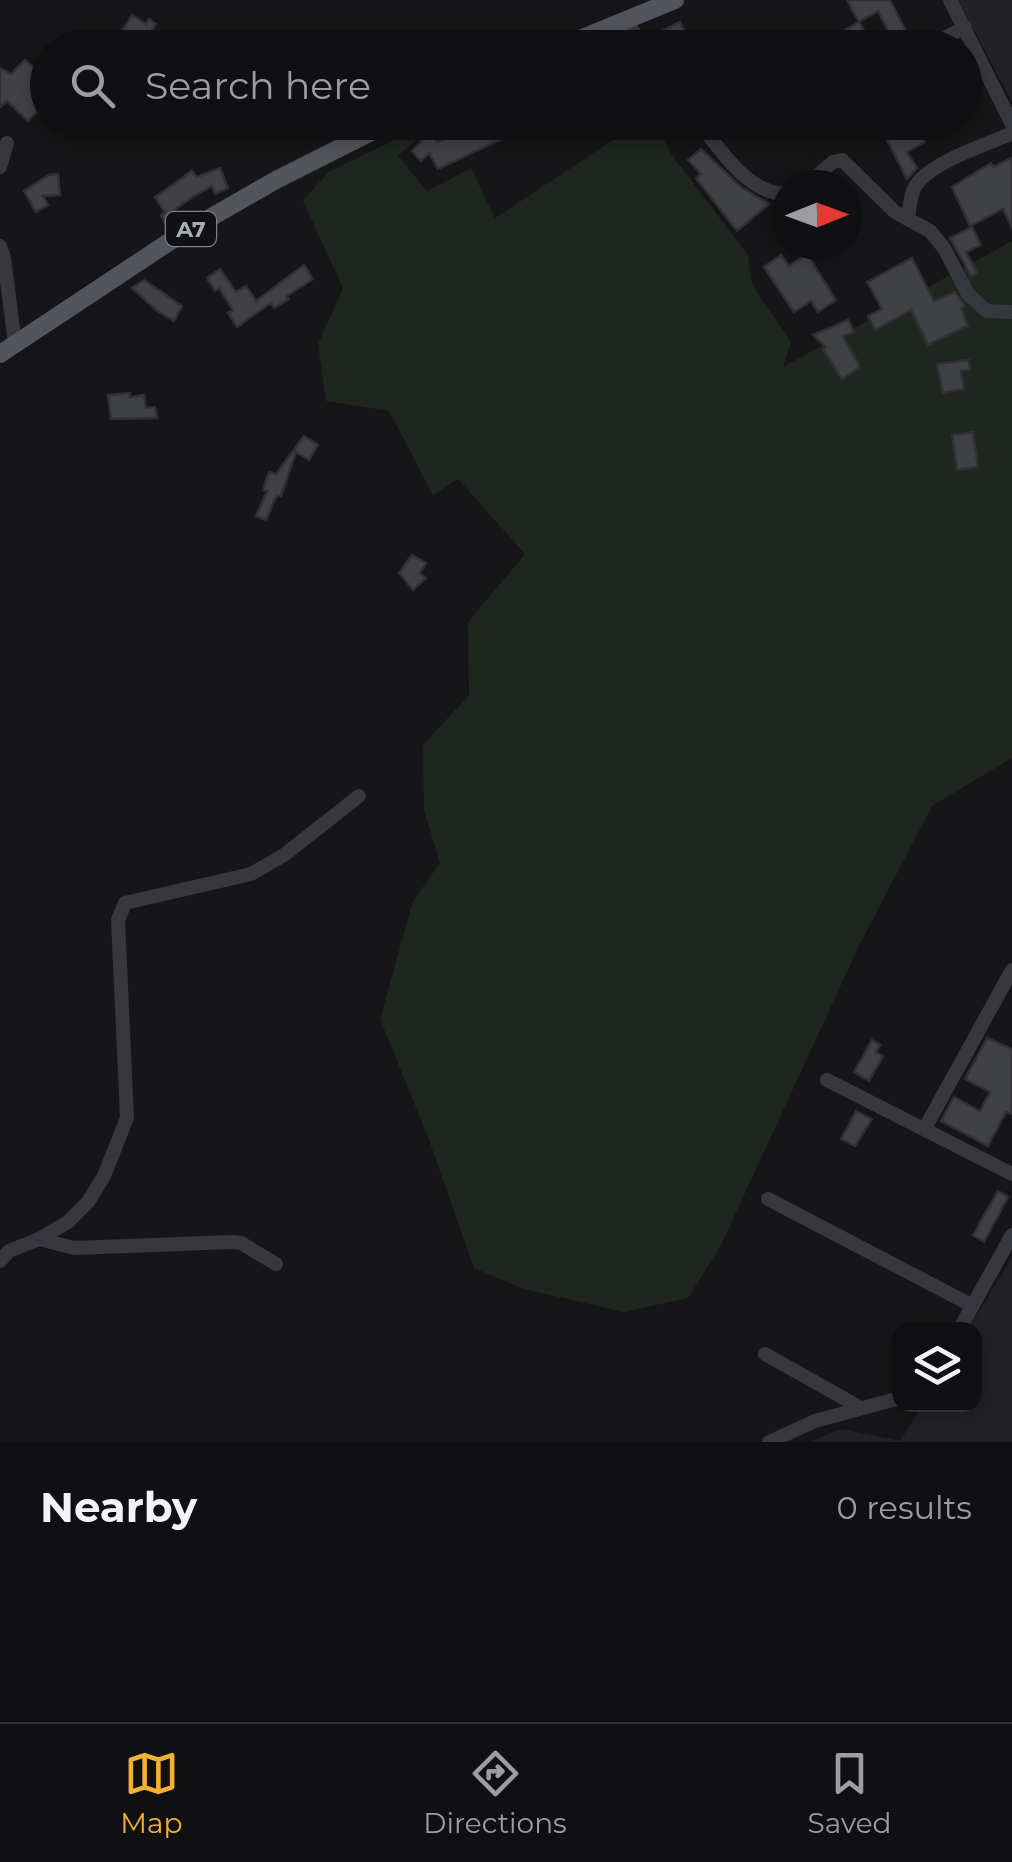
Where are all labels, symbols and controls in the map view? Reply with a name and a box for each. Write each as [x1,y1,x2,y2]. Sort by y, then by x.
search box [30,30,982,140]
icon: search [65,58,120,113]
text: Search here [145,62,371,109]
north arrow [772,170,862,260]
road number: A7 [166,212,216,246]
map controls [892,1322,982,1412]
button: layers [892,1322,982,1412]
text: Nearby [40,1481,197,1533]
text: 0 results [837,1488,972,1527]
tab: Map [120,1746,183,1840]
tab: Directions [423,1746,567,1840]
tab: Saved [807,1746,892,1840]

